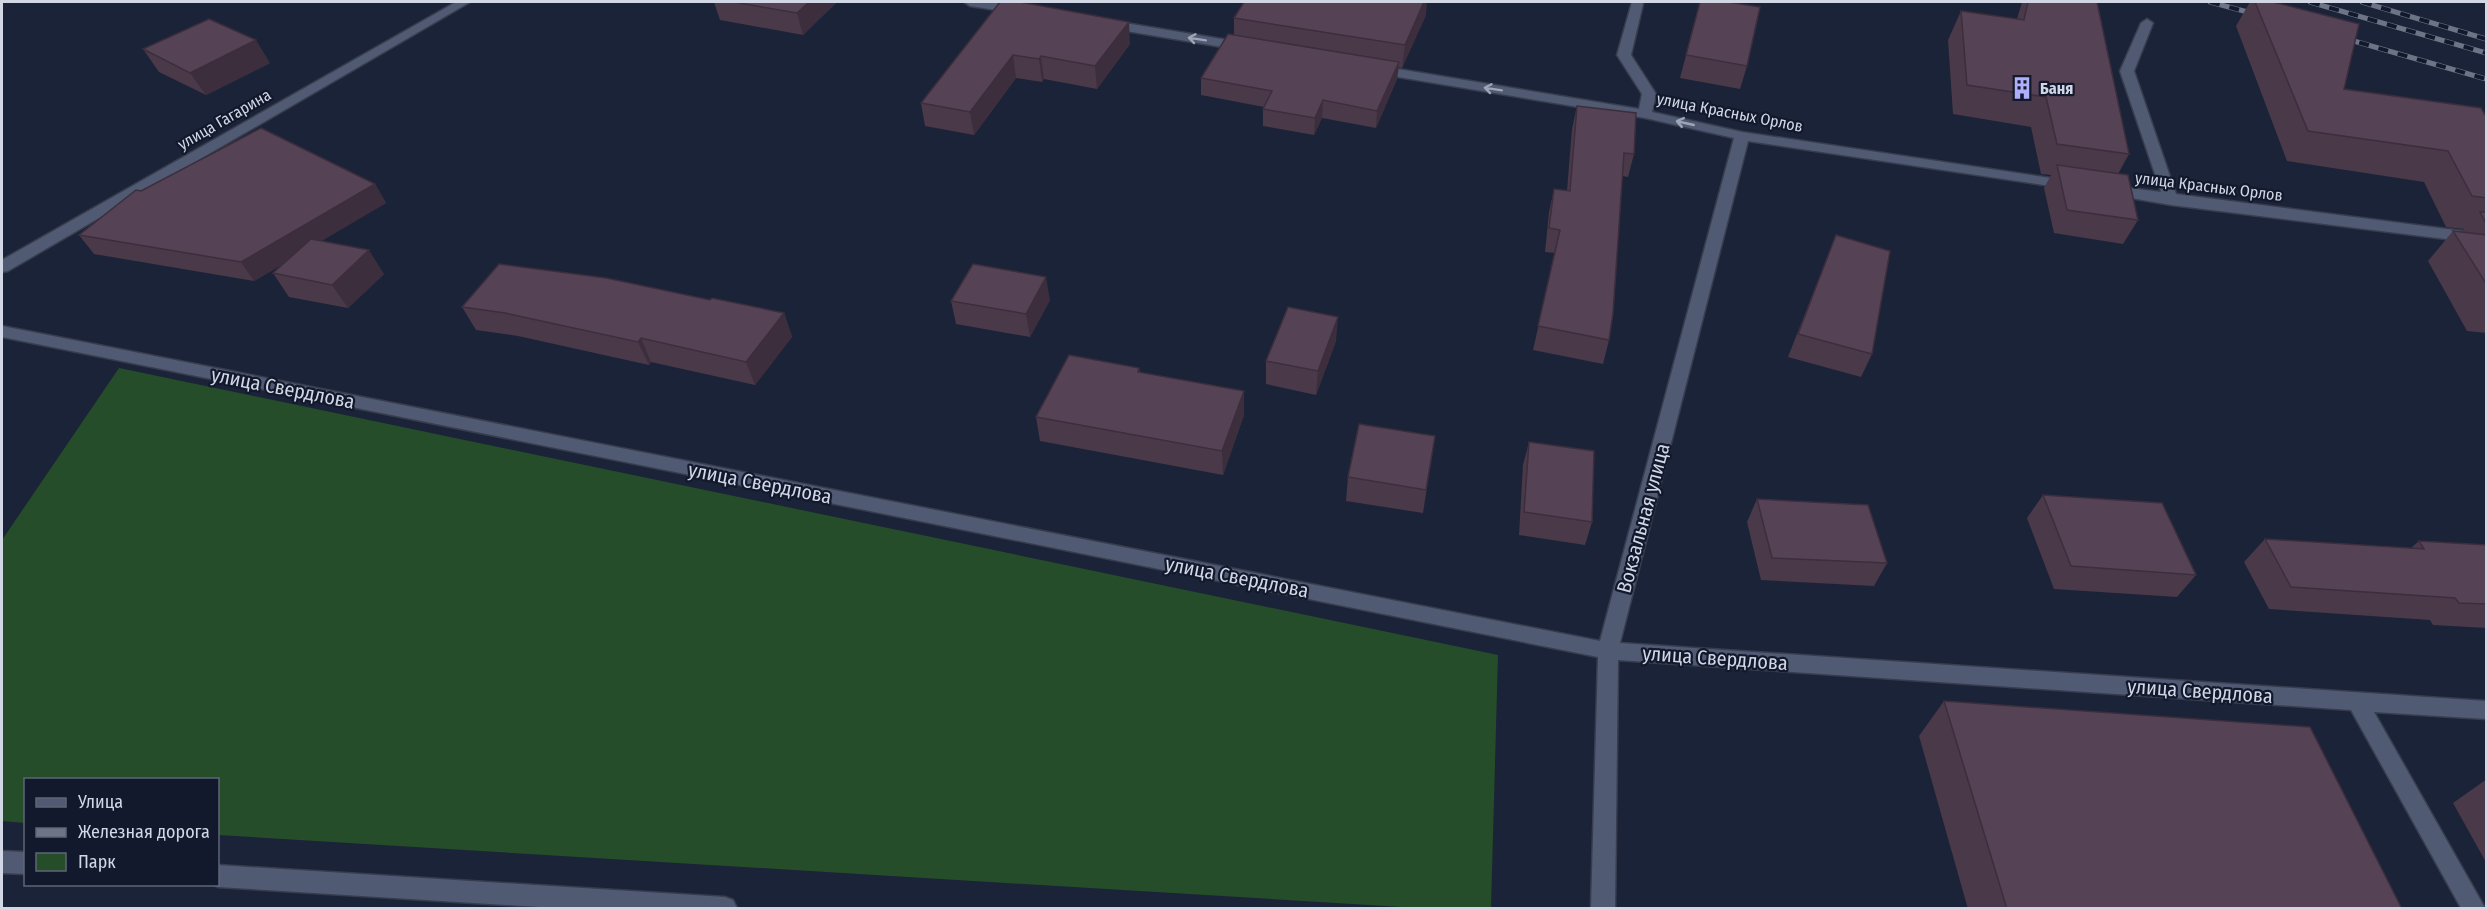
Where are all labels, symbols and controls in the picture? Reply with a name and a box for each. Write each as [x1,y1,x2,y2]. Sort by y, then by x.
one-way arrow [1188,34,1208,45]
building icon: Баня [2009,75,2035,101]
place label: Баня [2040,79,2073,98]
one-way arrow [1484,83,1504,94]
street label: улица Гагарина [174,85,274,154]
street label: улица Красных Орлов [1655,89,1805,136]
one-way arrow [1676,117,1695,129]
street label: улица Красных Орлов [2134,168,2284,205]
street label: улица Свердлова [209,362,357,414]
street label: Вокзальная улица [1611,440,1675,596]
street label: улица Свердлова [686,457,834,509]
street label: улица Свердлова [1163,551,1311,603]
street label: улица Свердлова [1642,641,1788,675]
street label: улица Свердлова [2127,674,2273,708]
legend [24,778,219,886]
text: Улица [77,791,123,813]
text: Железная дорога [78,821,210,843]
text: Парк [78,851,116,873]

